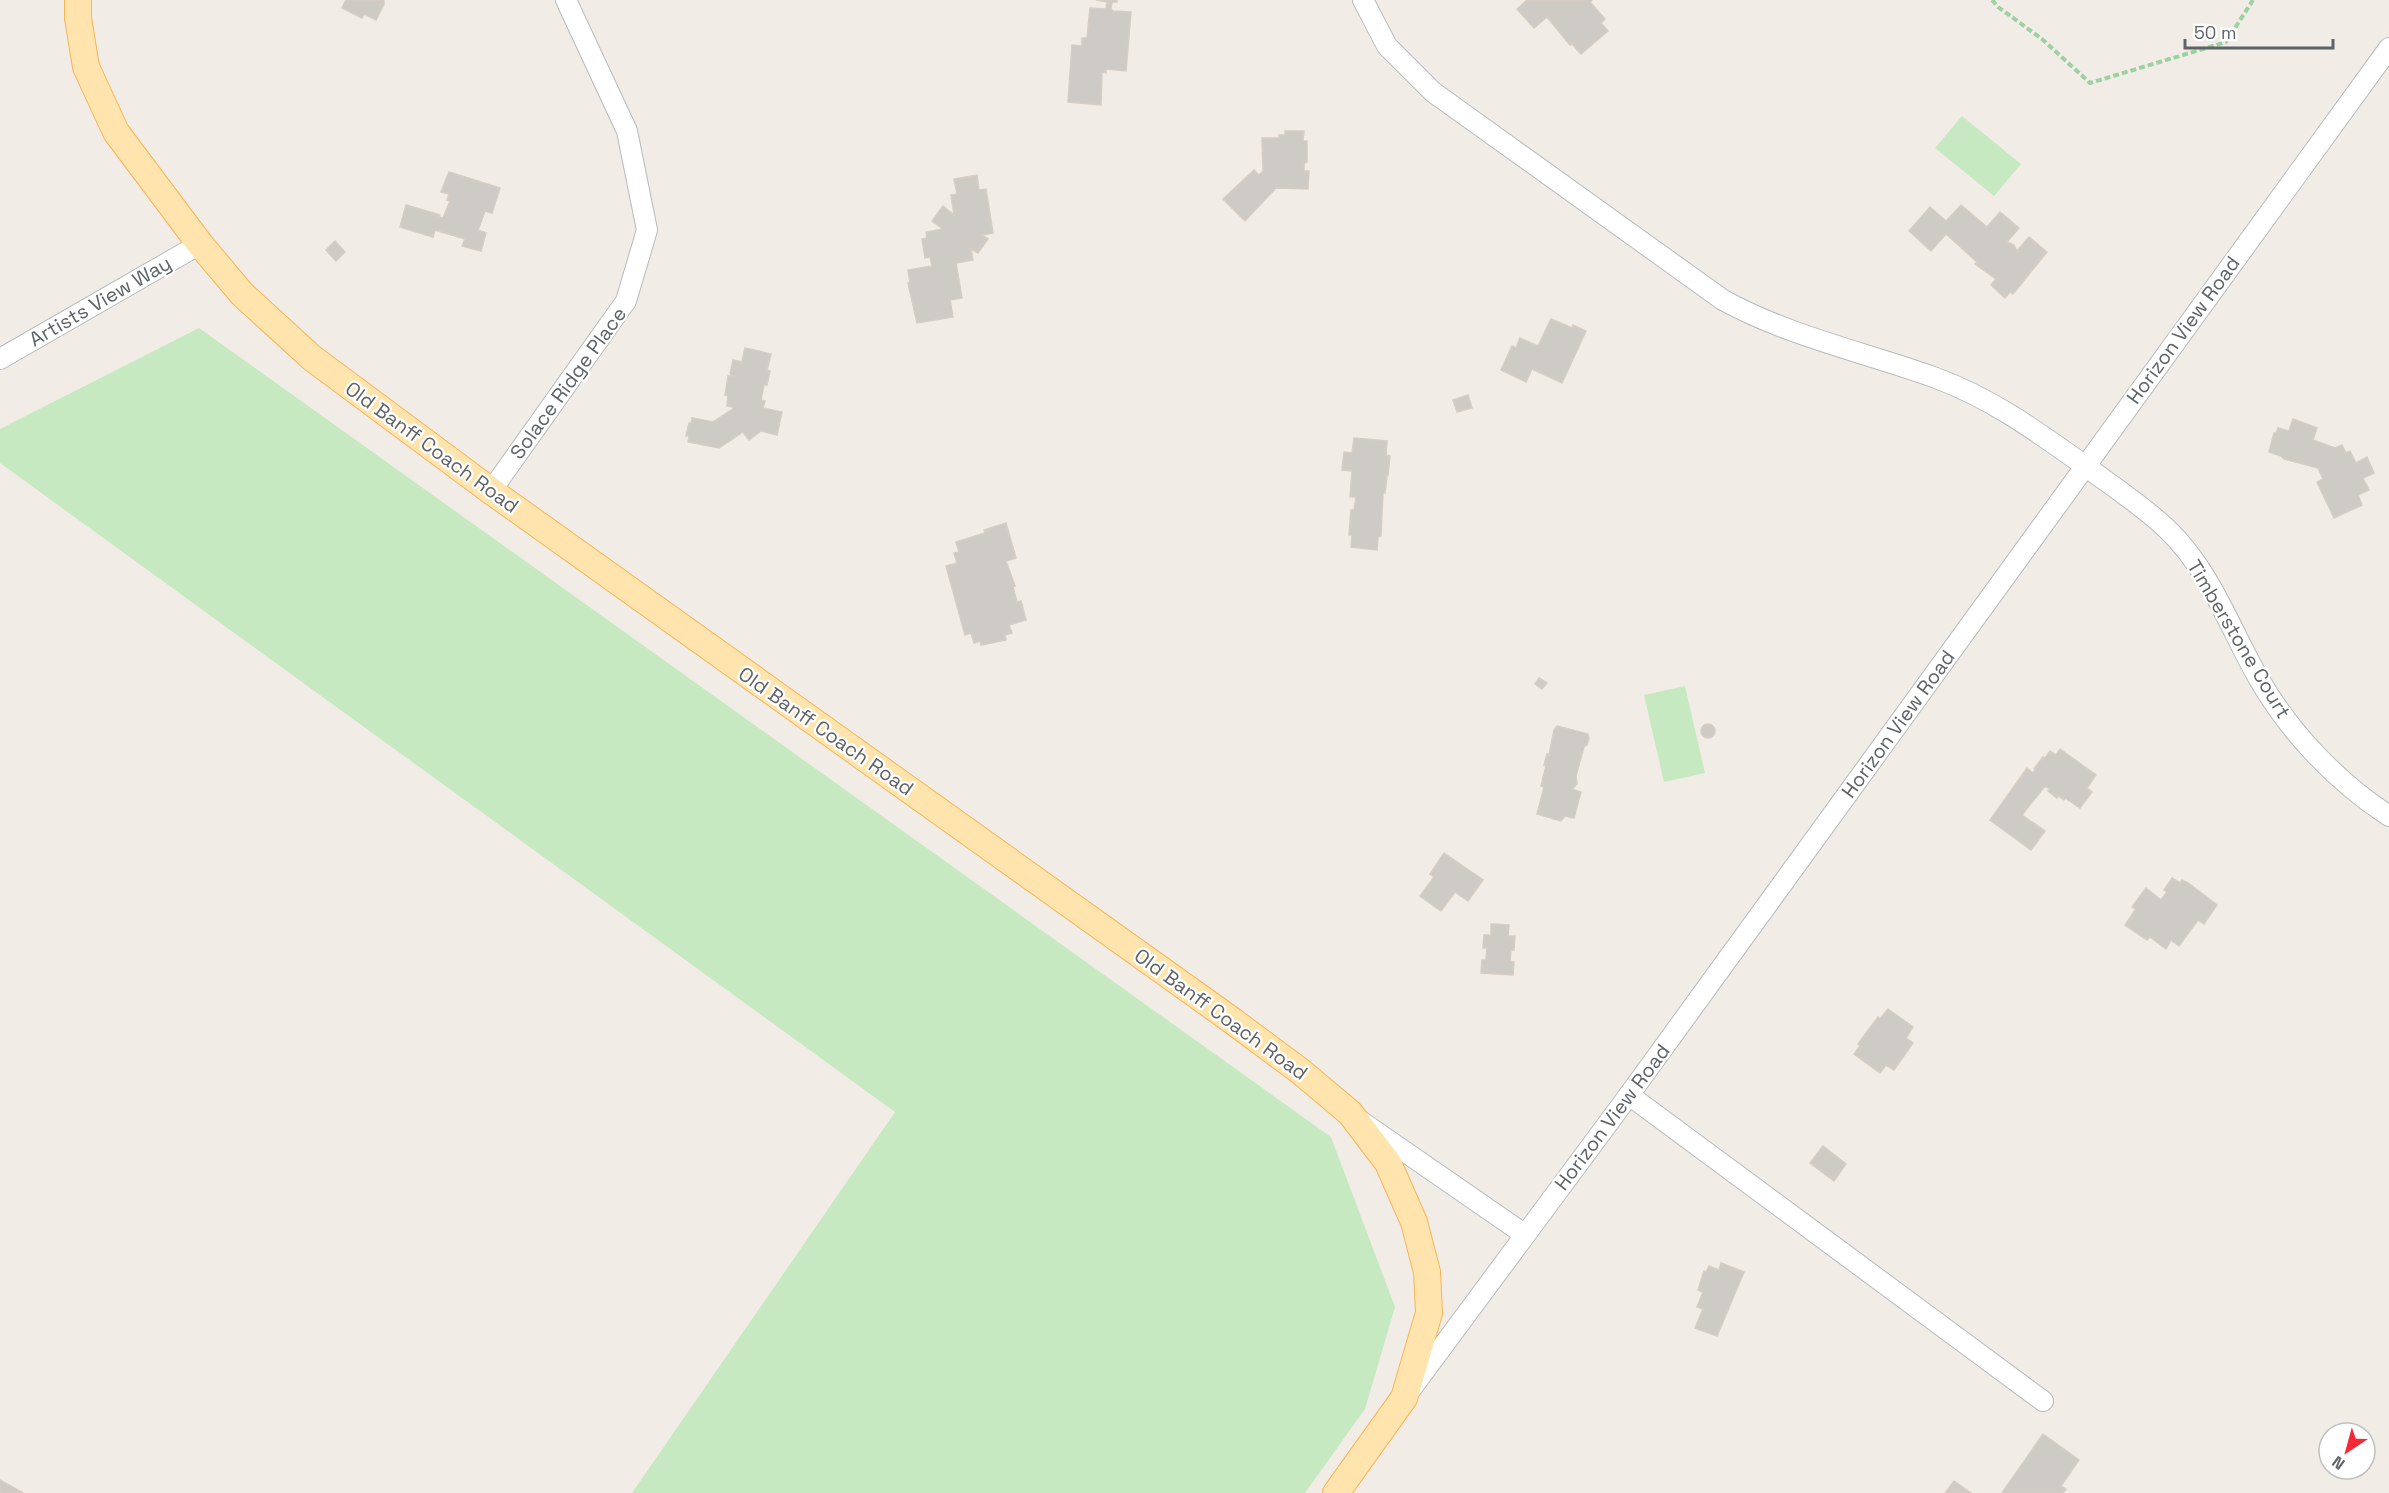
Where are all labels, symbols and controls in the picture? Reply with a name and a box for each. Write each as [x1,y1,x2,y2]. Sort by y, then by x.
scale bar [2185,12,2334,50]
text: 50 m [2194,21,2236,44]
street label: Artists View Way [24,250,176,352]
street label: Horizon View Road [2121,251,2245,409]
street label: Solace Ridge Place [504,302,632,464]
street label: Old Banff Coach Road [340,375,524,519]
street label: Timberstone Court [2181,555,2297,723]
street label: Horizon View Road [1836,645,1960,803]
street label: Old Banff Coach Road [733,661,919,801]
street label: Old Banff Coach Road [1129,942,1313,1086]
street label: Horizon View Road [1548,1039,1676,1195]
north arrow [2317,1421,2377,1481]
text: N [2328,1451,2349,1474]

